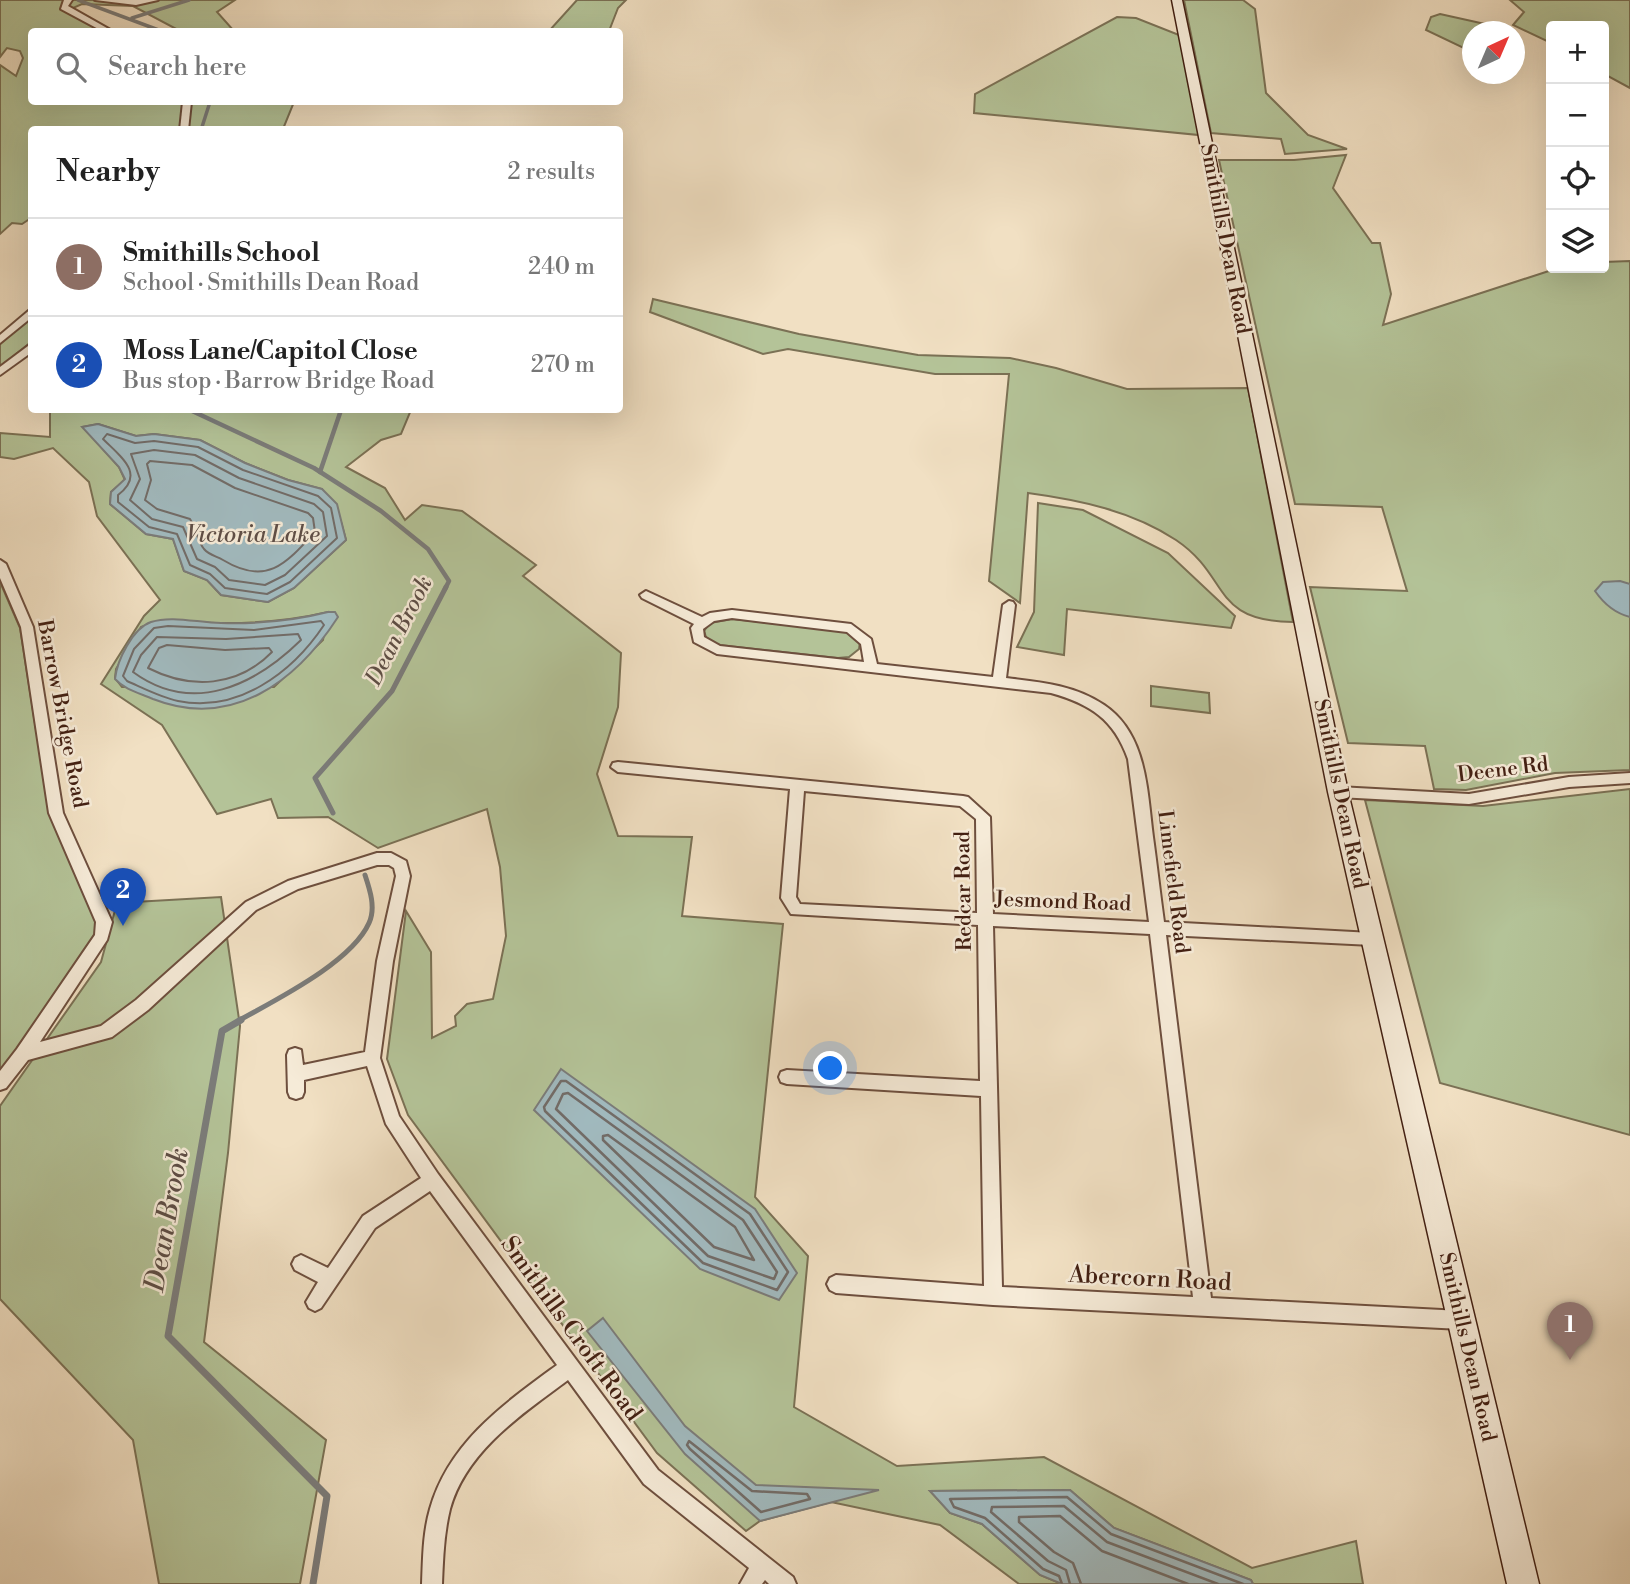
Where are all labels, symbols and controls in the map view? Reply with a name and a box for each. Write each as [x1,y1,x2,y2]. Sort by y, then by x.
north arrow [1462,21,1525,84]
map controls [1546,21,1609,273]
button: + [1546,21,1609,84]
search box [28,28,623,105]
icon: search [52,48,90,86]
text: Search here [108,51,247,83]
button: − [1546,84,1609,147]
street label: Smithills Dean Road [1194,142,1256,336]
button: locate [1546,147,1609,210]
text: Nearby [56,153,160,191]
text: 2 results [508,158,595,186]
button: layers [1546,210,1609,273]
text: Smithills School [123,237,320,269]
text: 1 [73,253,85,281]
text: 240 m [528,253,595,281]
text: School · Smithills Dean Road [123,269,419,297]
text: Moss Lane/Capitol Close [123,335,418,367]
text: 2 [72,351,86,379]
text: 270 m [531,351,595,379]
text: Bus stop · Barrow Bridge Road [123,367,434,395]
water label: Victoria Lake [186,521,320,549]
water label: Dean Brook [359,571,439,691]
street label: Barrow Bridge Road [31,617,93,810]
street label: Smithills Dean Road [1307,697,1373,891]
street label: Deene Rd [1456,752,1550,788]
street label: Limefield Road [1151,809,1195,955]
street label: Redcar Road [950,831,978,951]
pin: 2 [100,868,146,926]
street label: Jesmond Road [993,887,1132,917]
your location [813,1051,847,1085]
water label: Dean Brook [137,1145,197,1296]
street label: Smithills Croft Road [494,1231,648,1428]
street label: Smithills Dean Road [1433,1250,1501,1444]
street label: Abercorn Road [1067,1260,1233,1298]
pin: 1 [1547,1302,1593,1360]

